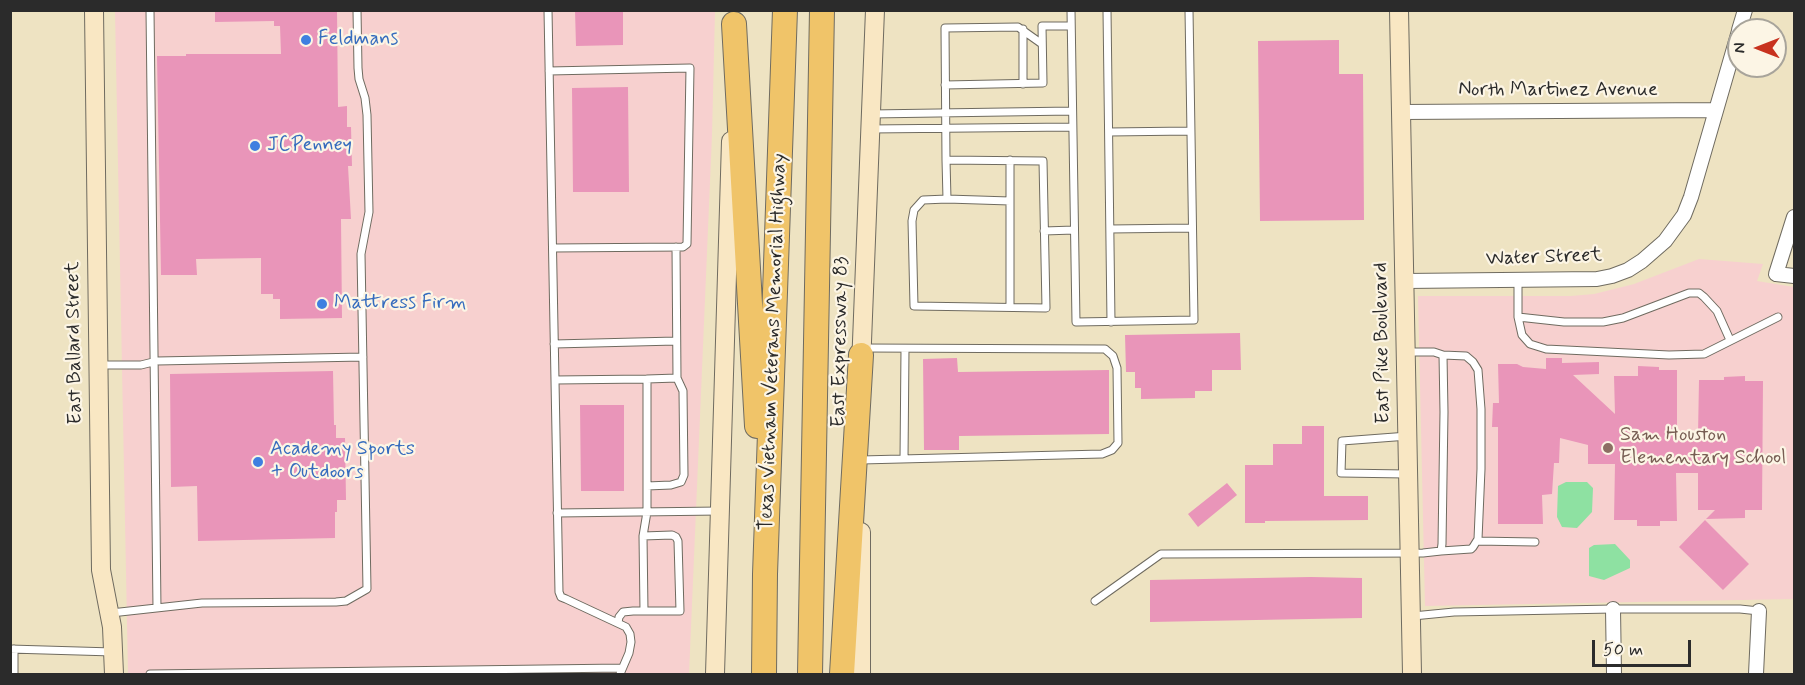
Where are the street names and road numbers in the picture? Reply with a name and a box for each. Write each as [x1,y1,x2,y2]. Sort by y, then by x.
street label: North Martinez Avenue [1458,79,1658,103]
street label: Texas Vietnam Veterans Memorial Highway [755,153,793,531]
street label: Water Street [1486,244,1602,272]
street label: East Expressway 83 [828,256,854,428]
street label: East Ballard Street [62,261,88,425]
street label: East Pike Boulevard [1370,262,1396,424]

